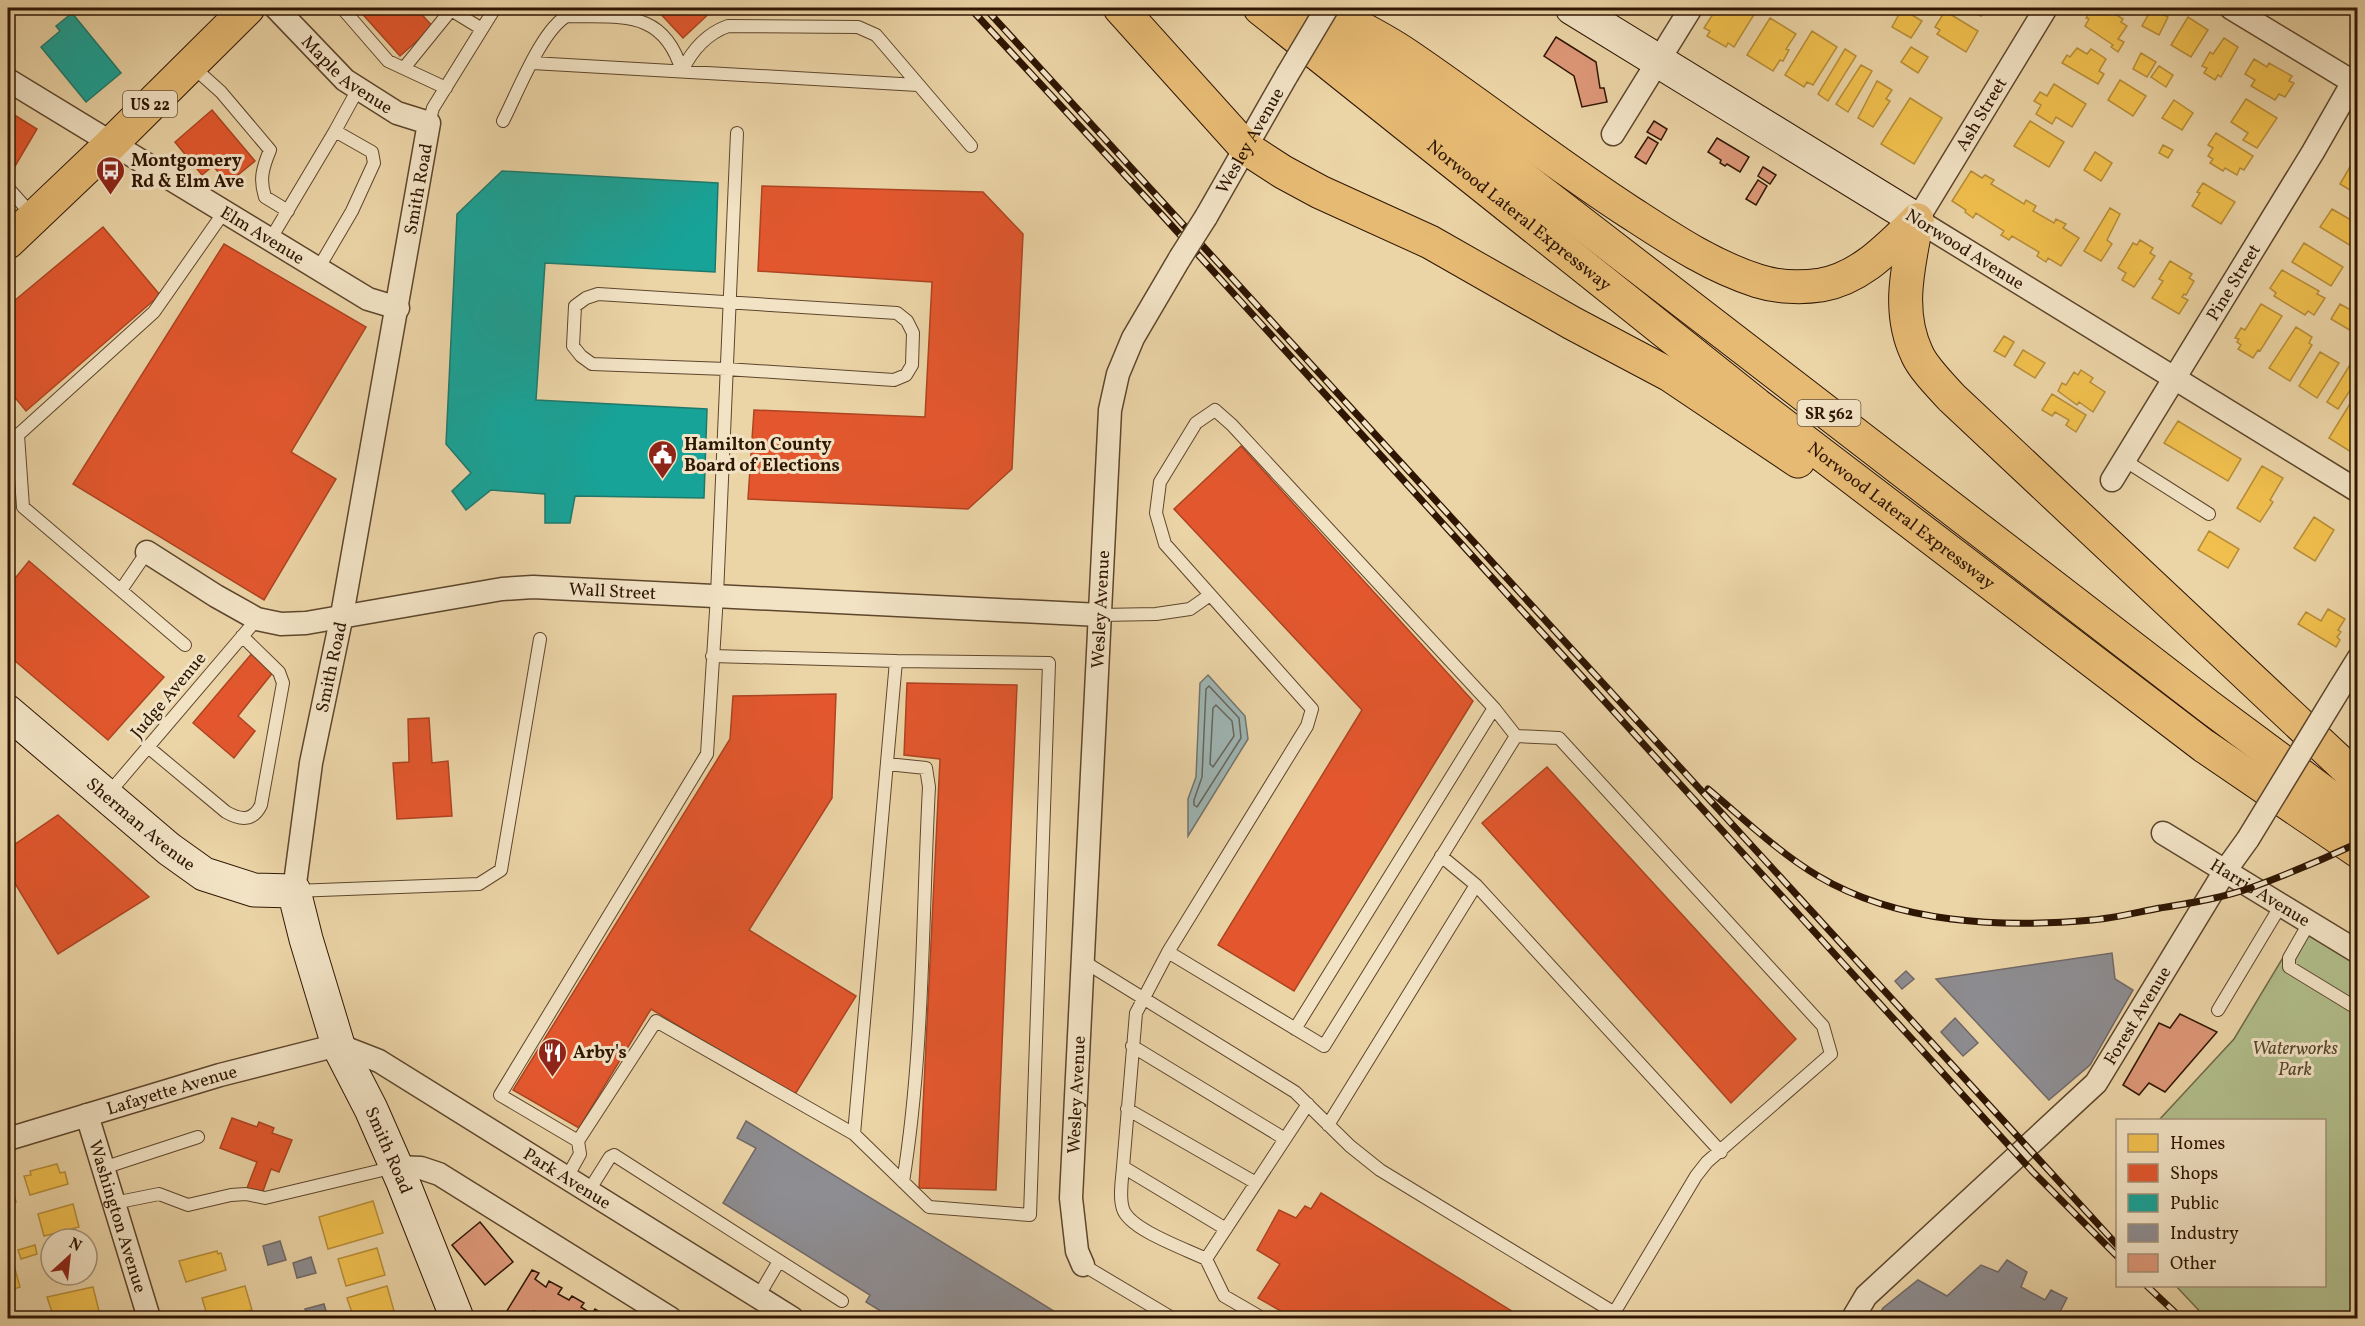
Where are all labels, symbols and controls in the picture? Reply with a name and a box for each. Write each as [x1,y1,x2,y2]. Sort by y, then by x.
street label: Maple Avenue [295,31,397,121]
street label: Ash Street [1950,73,2014,156]
street label: Wesley Avenue [1211,84,1291,199]
road number: US 22 [123,91,177,117]
street label: Norwood Lateral Expressway [1421,135,1616,298]
street label: Smith Road [399,142,440,237]
place label: Montgomery Rd & Elm Ave [131,149,244,195]
bus stop icon: Montgomery Rd & Elm Ave [94,154,126,196]
street label: Elm Avenue [215,201,309,271]
street label: Norwood Avenue [1900,204,2029,297]
street label: Pine Street [2201,240,2268,326]
road number: SR 562 [1798,400,1860,426]
place label: Hamilton County Board of Elections [684,433,840,479]
street label: Norwood Lateral Expressway [1802,437,2000,596]
public building icon: Hamilton County Board of Elections [647,438,679,480]
street label: Wesley Avenue [1086,550,1117,669]
street label: Wall Street [568,578,657,607]
street label: Smith Road [311,619,354,715]
street label: Judge Avenue [125,647,213,745]
street label: Sherman Avenue [80,773,200,878]
street label: Harris Avenue [2205,853,2314,934]
street label: Forest Avenue [2099,962,2178,1070]
street label: Wesley Avenue [1062,1035,1093,1155]
restaurant icon: Arby's [536,1036,568,1078]
park label: Waterworks Park [2252,1037,2338,1083]
place label: Arby's [573,1041,627,1066]
street label: Lafayette Avenue [104,1060,240,1123]
street label: Smith Road [358,1103,417,1198]
legend [2116,1119,2326,1287]
text: Homes [2170,1132,2225,1157]
street label: Washington Avenue [81,1137,152,1296]
street label: Park Avenue [518,1143,615,1216]
text: Shops [2170,1162,2218,1187]
text: Public [2170,1192,2219,1217]
text: Industry [2170,1222,2239,1247]
north arrow [39,1227,99,1287]
text: N [65,1233,85,1258]
text: Other [2170,1252,2217,1277]

